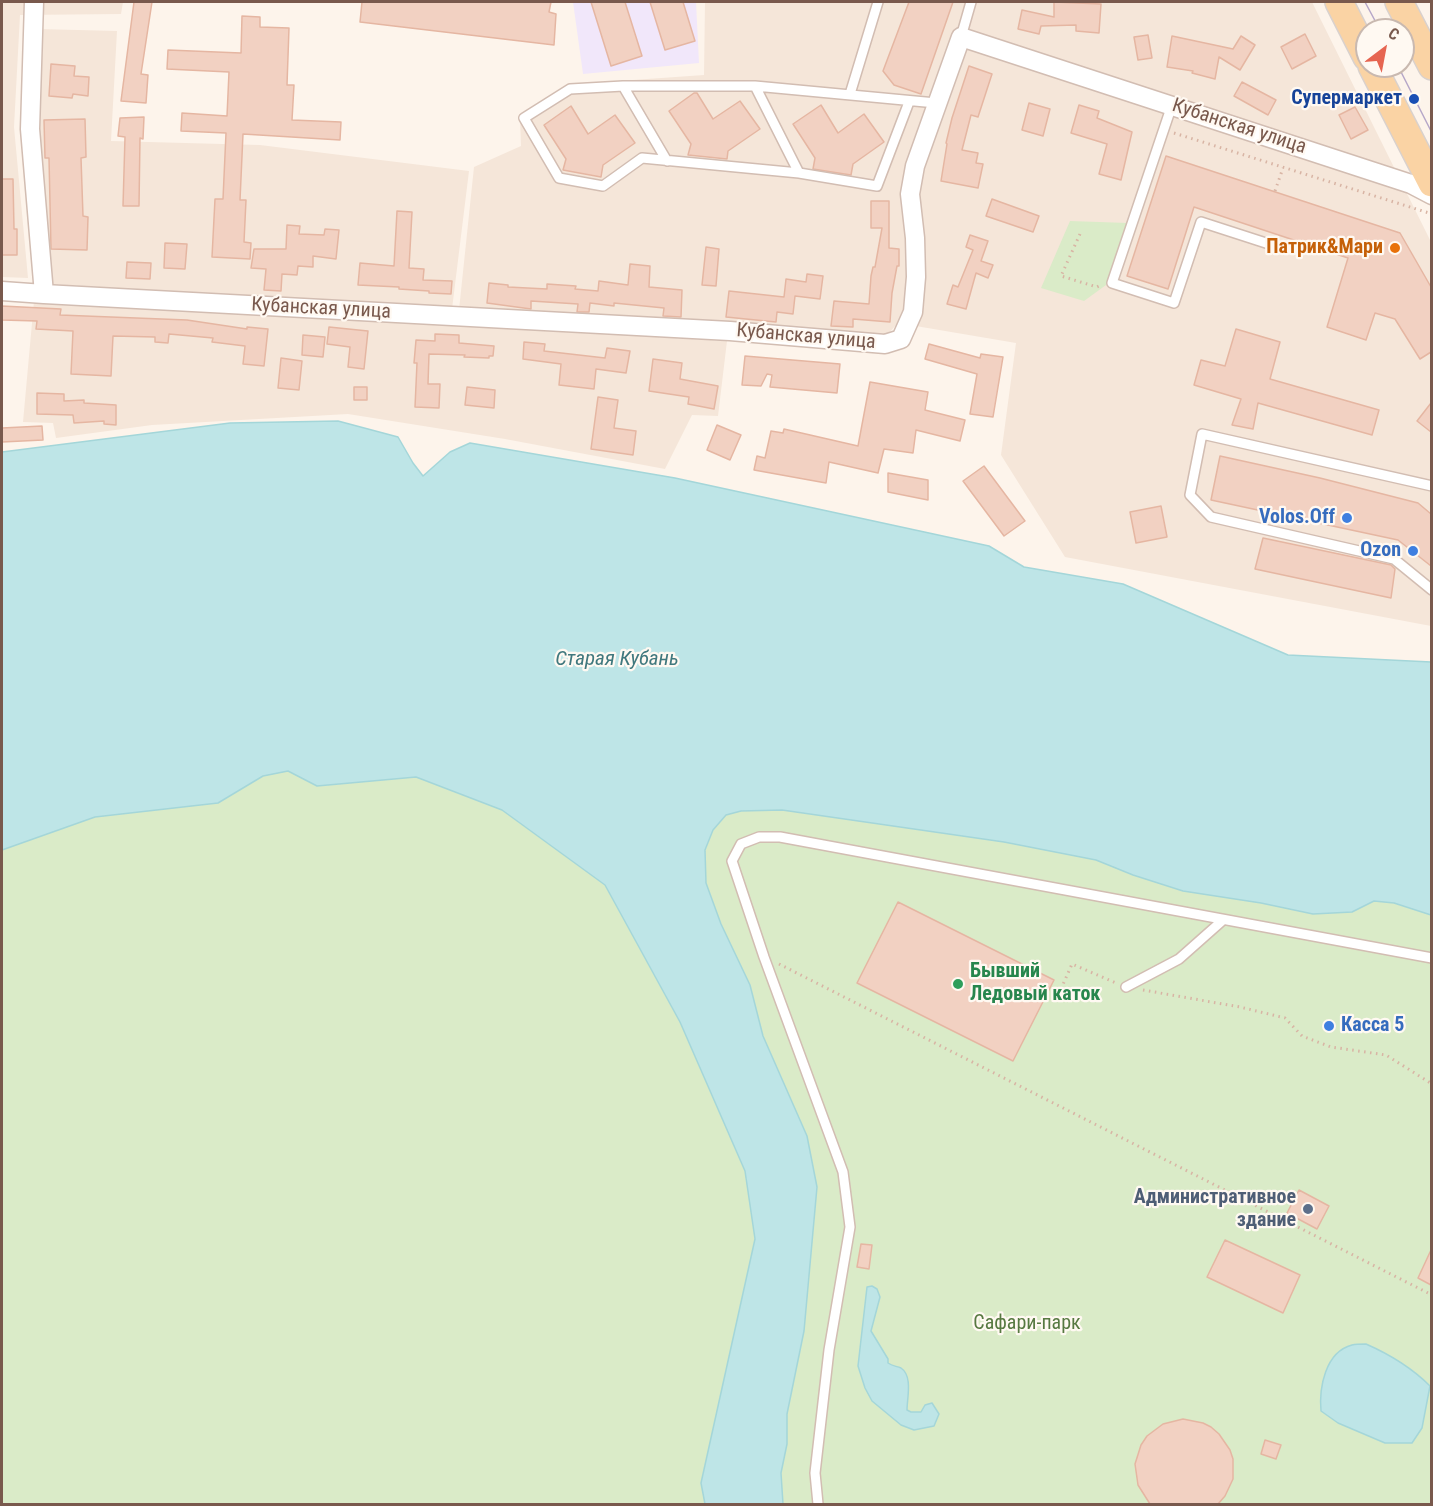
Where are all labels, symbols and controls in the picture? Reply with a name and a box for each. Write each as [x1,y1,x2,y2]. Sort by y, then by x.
north arrow [1355,18,1415,78]
text: С [1385,24,1403,44]
place label: Супермаркет [1291,87,1402,111]
marker: Супермаркет [1407,92,1421,106]
street label: Кубанская улица [1169,94,1309,160]
place label: Патрик&Мари [1266,236,1383,260]
marker: Патрик&Мари [1388,241,1402,255]
street label: Кубанская улица [251,293,391,325]
street label: Кубанская улица [735,319,877,355]
place label: Volos.Off [1259,506,1335,530]
marker: Volos.Off [1340,511,1354,525]
place label: Ozon [1360,539,1401,563]
marker: Ozon [1406,544,1420,558]
water label: Старая Кубань [555,647,679,673]
place label: Бывший Ледовый каток [970,960,1100,1007]
marker: Бывший Ледовый каток [951,977,965,991]
place label: Касса 5 [1341,1014,1404,1038]
marker: Касса 5 [1322,1019,1336,1033]
place label: Административное здание [1134,1186,1296,1233]
marker: Административное здание [1301,1202,1315,1216]
park label: Сафари-парк [973,1312,1081,1336]

